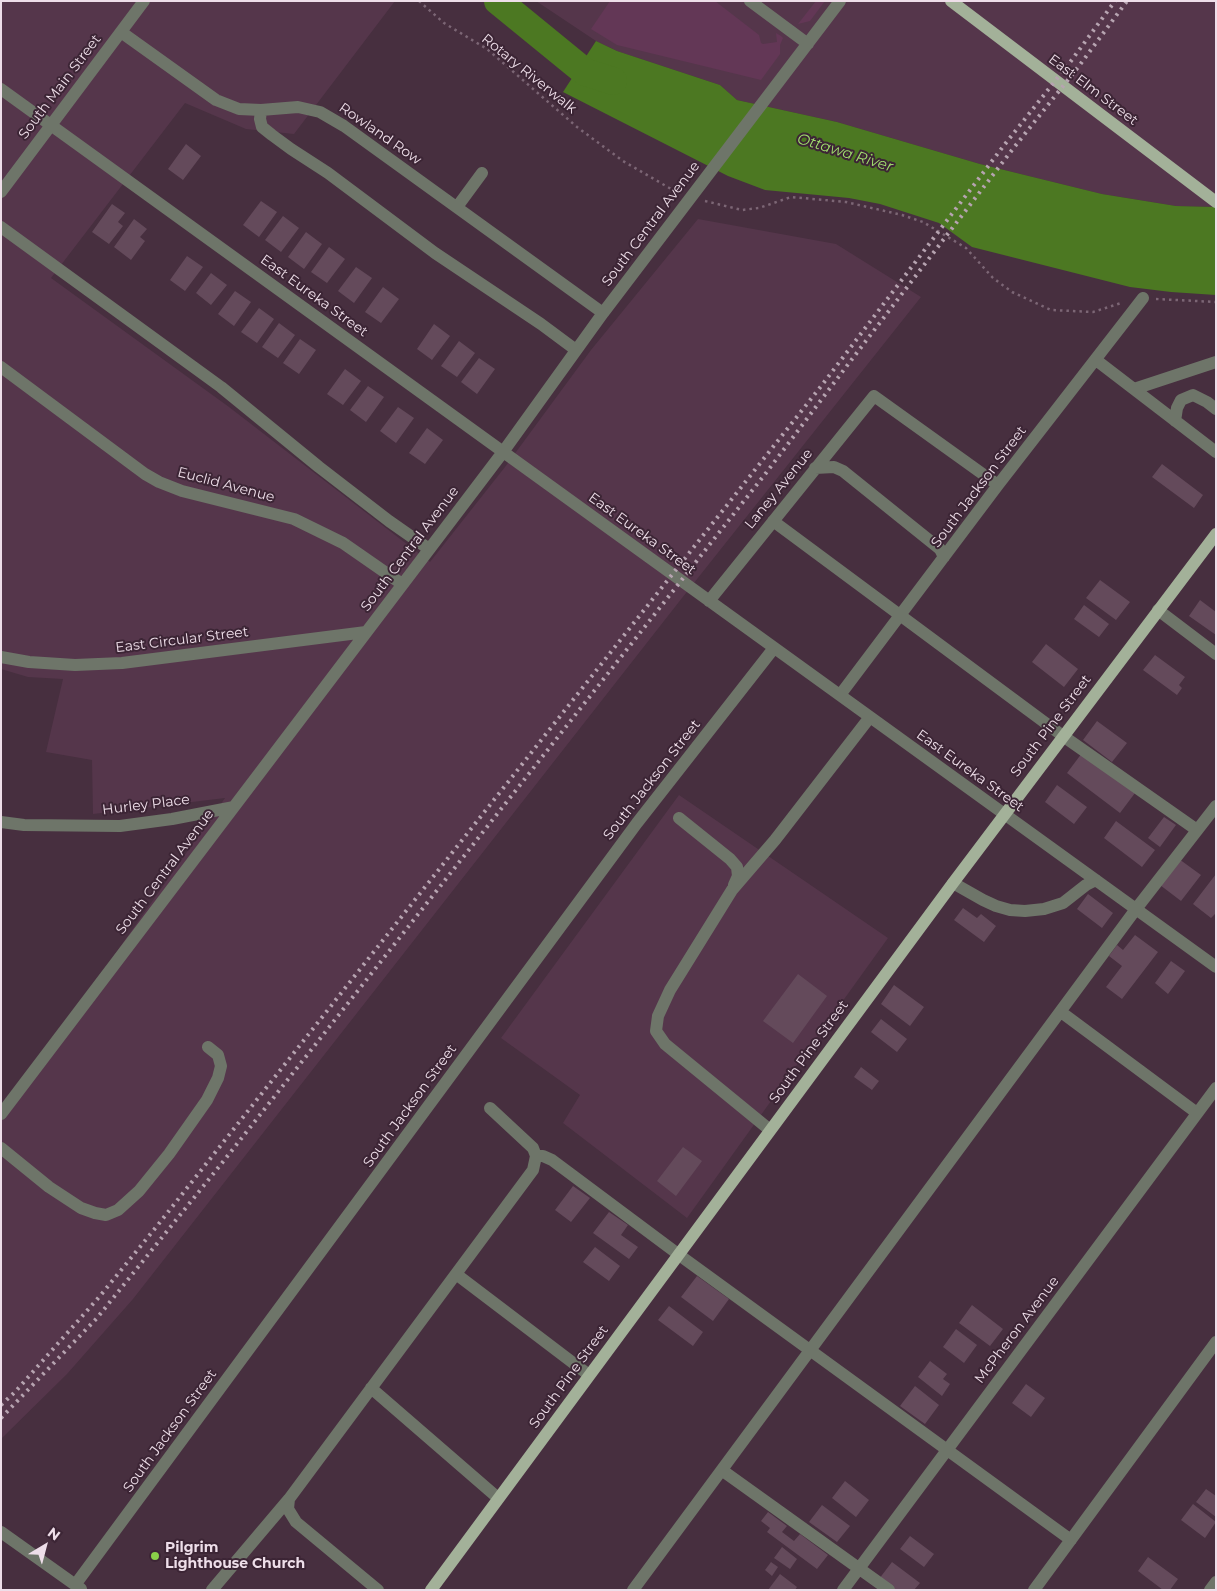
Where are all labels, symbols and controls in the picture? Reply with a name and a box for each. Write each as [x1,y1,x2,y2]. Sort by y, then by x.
street label: South Main Street [15,31,105,143]
street label: Rotary Riverwalk [478,31,580,117]
street label: East Elm Street [1045,51,1141,129]
street label: Rowland Row [336,99,424,169]
water label: Ottawa River [795,130,895,176]
street label: South Central Avenue [598,158,704,290]
street label: East Eureka Street [257,251,371,341]
street label: South Jackson Street [928,423,1030,551]
street label: Laney Avenue [742,445,816,533]
street label: Euclid Avenue [176,464,276,506]
street label: South Central Avenue [357,483,463,615]
street label: East Eureka Street [585,489,699,579]
street label: East Circular Street [115,624,249,656]
street label: South Pine Street [1007,672,1095,780]
street label: South Jackson Street [600,717,704,843]
street label: East Eureka Street [913,726,1027,816]
street label: Hurley Place [101,791,191,819]
street label: South Central Avenue [112,806,218,938]
street label: South Pine Street [766,997,852,1107]
street label: South Jackson Street [360,1041,460,1171]
street label: McPheron Avenue [971,1273,1063,1387]
street label: South Pine Street [526,1322,612,1432]
street label: South Jackson Street [120,1366,220,1496]
north arrow [20,1521,70,1571]
text: N [44,1523,64,1545]
place label: Pilgrim Lighthouse Church [165,1540,305,1572]
marker: Pilgrim Lighthouse Church [149,1550,161,1562]

